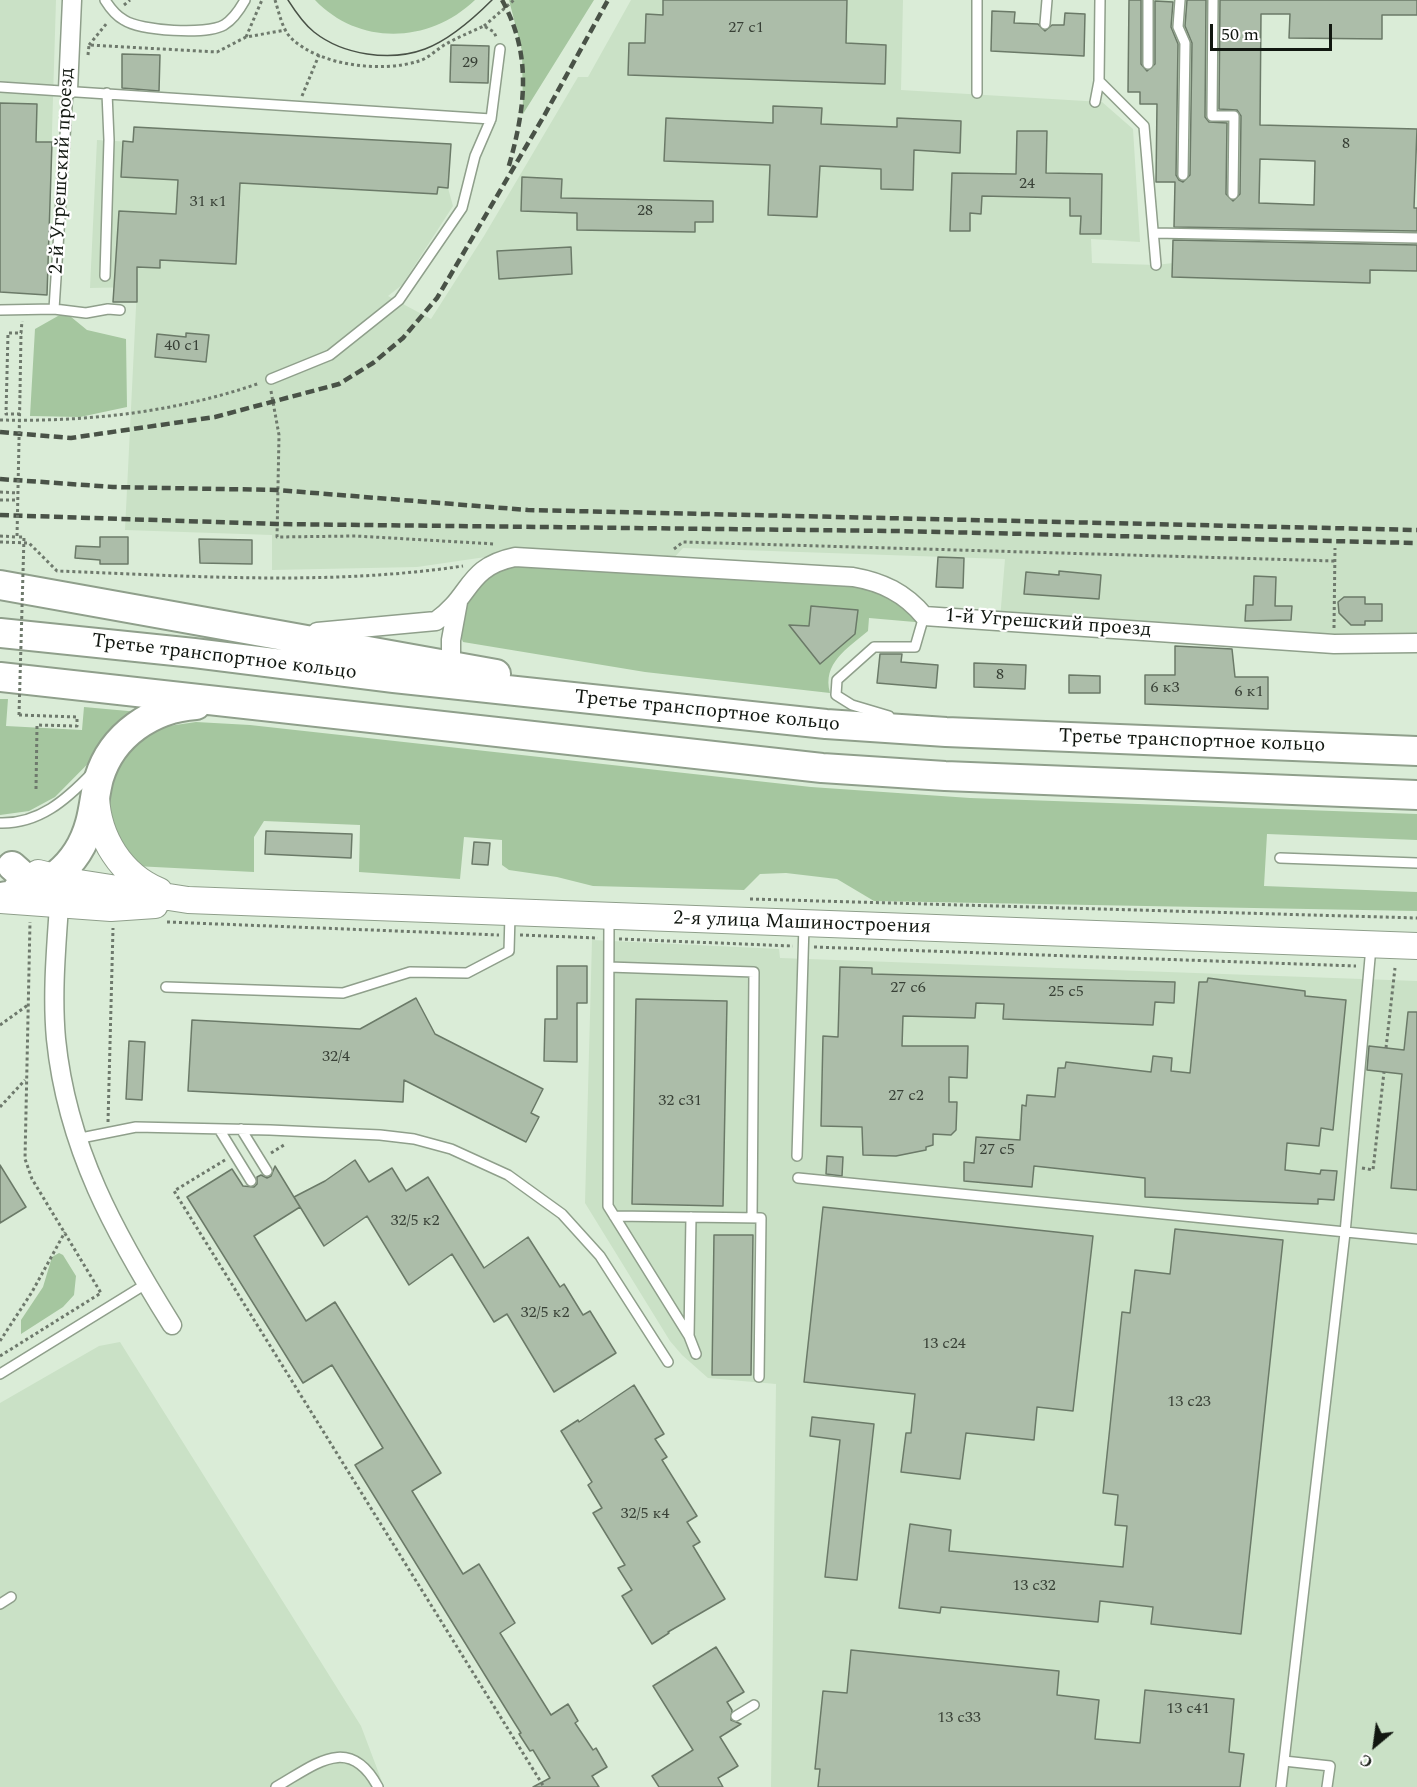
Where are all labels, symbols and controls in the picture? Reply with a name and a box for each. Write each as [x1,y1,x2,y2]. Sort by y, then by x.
scale bar [1213,12,1334,50]
house number: 27 с1 [728,19,764,39]
text: 50 m [1221,21,1259,48]
house number: 29 [462,54,478,74]
street label: 2-й Угрешский проезд [46,67,80,275]
house number: 8 [1342,135,1350,155]
house number: 24 [1019,175,1035,195]
house number: 31 к1 [190,193,226,213]
house number: 28 [637,202,653,222]
house number: 40 с1 [164,337,200,357]
street label: 1-й Угрешский проезд [944,605,1152,643]
street label: Третье транспортное кольцо [90,630,358,686]
house number: 8 [996,666,1004,686]
house number: 6 к3 [1151,679,1179,699]
house number: 6 к1 [1235,683,1263,703]
street label: Третье транспортное кольцо [573,686,841,738]
street label: Третье транспортное кольцо [1058,725,1326,759]
street label: 2-я улица Машиностроения [673,908,931,940]
house number: 27 с6 [890,979,926,999]
house number: 25 с5 [1048,983,1084,1003]
house number: 32/4 [322,1048,350,1068]
house number: 27 с2 [888,1087,924,1107]
house number: 32 с31 [658,1092,702,1112]
house number: 27 с5 [979,1141,1015,1161]
house number: 32/5 к2 [391,1212,439,1232]
house number: 32/5 к2 [521,1304,569,1324]
house number: 13 c24 [922,1335,966,1355]
house number: 13 с23 [1167,1393,1211,1413]
house number: 32/5 к4 [621,1505,669,1525]
house number: 13 с32 [1012,1577,1056,1597]
house number: 13 с41 [1166,1700,1210,1720]
house number: 13 с33 [937,1709,981,1729]
north arrow [1345,1715,1405,1775]
text: С [1355,1747,1377,1774]

